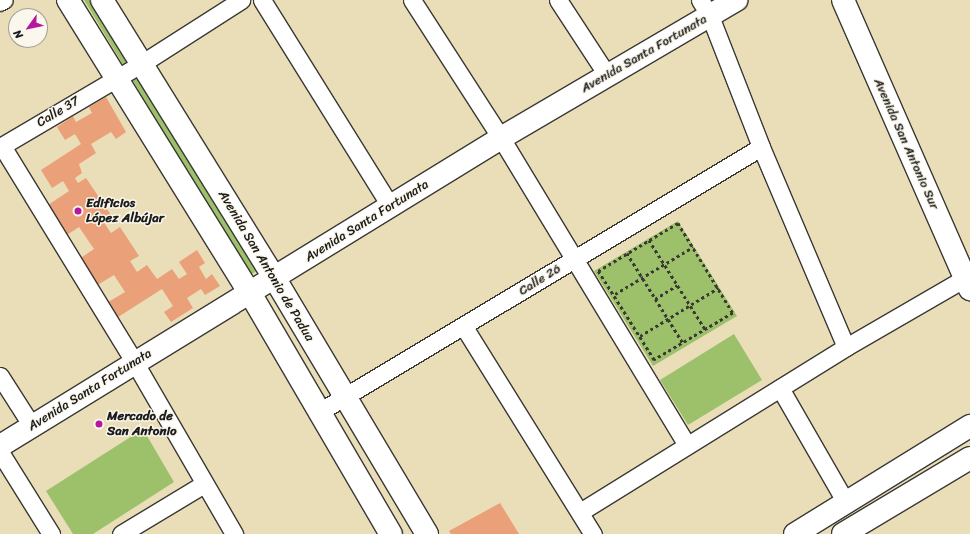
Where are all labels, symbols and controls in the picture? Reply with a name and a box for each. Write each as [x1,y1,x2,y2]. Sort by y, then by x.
north arrow [8,8,48,48]
street label: Avenida Santa Fortunata [578,11,710,97]
text: N [8,26,28,43]
street label: Avenida San Antonio Sur [870,76,942,212]
street label: Calle 37 [34,93,82,131]
street label: Avenida Santa Fortunata [302,176,432,266]
street label: Avenida San Antonio de Padua [215,188,317,344]
place label: Edificios López Albújar [86,196,164,227]
marker: Edificios López Albújar [73,206,83,216]
street label: Calle 26 [516,261,564,299]
street label: Avenida Santa Fortunata [25,345,155,435]
place label: Mercado de San Antonio [107,409,177,440]
marker: Mercado de San Antonio [94,419,104,429]

